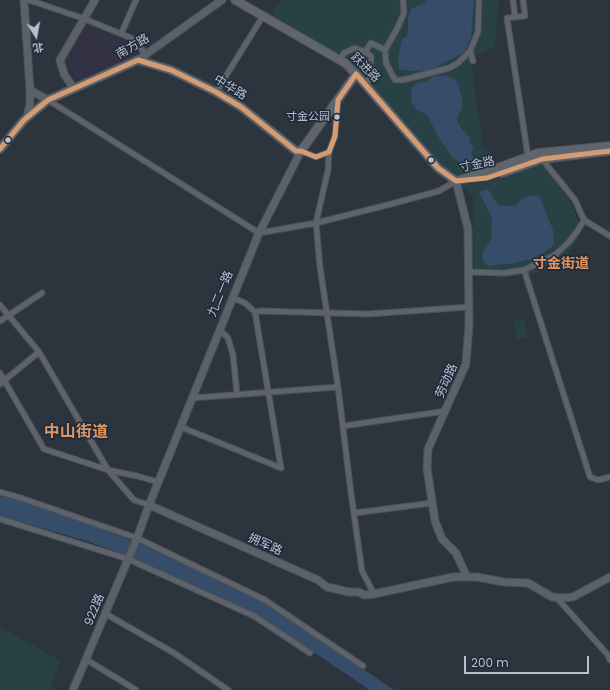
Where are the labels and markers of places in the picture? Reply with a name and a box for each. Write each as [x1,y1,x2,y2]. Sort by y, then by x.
place label: 寸金公园 [286,110,330,124]
marker: 寸金公园 [332,112,342,122]
unlabelled marker [3,135,13,145]
unlabelled marker [426,155,436,165]

